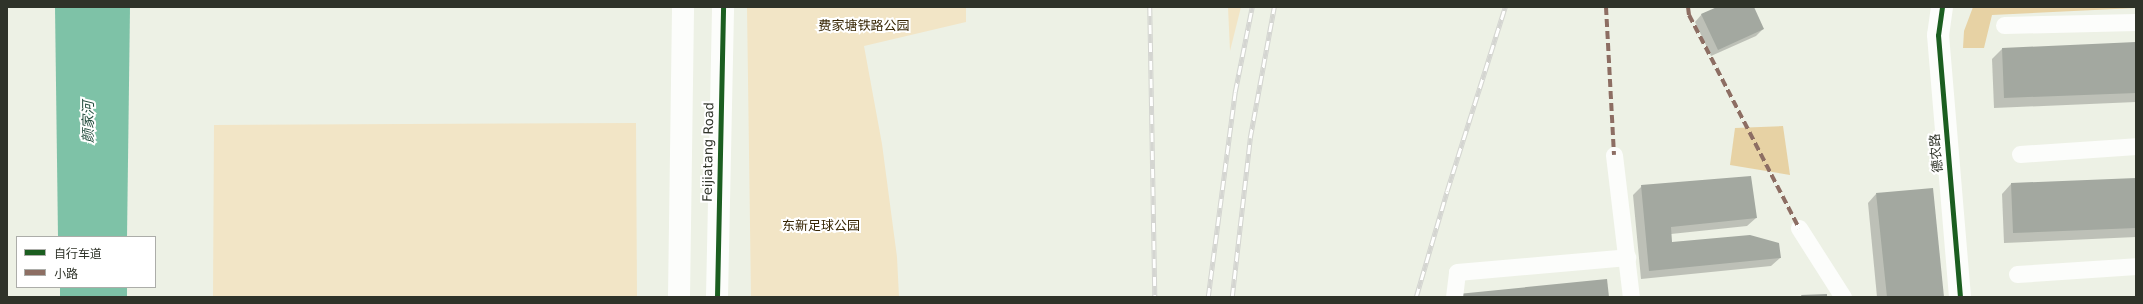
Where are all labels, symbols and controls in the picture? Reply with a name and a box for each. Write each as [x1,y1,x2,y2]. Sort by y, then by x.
park label: 费家塘铁路公园 [819,18,909,34]
water label: 颜家河 [80,101,96,143]
street label: Feijiatang Road [700,102,718,202]
street label: 德农路 [1928,133,1946,173]
park label: 东新足球公园 [782,218,860,234]
legend [16,236,156,288]
text: 自行车道 [54,247,102,261]
text: 小路 [54,267,78,281]

